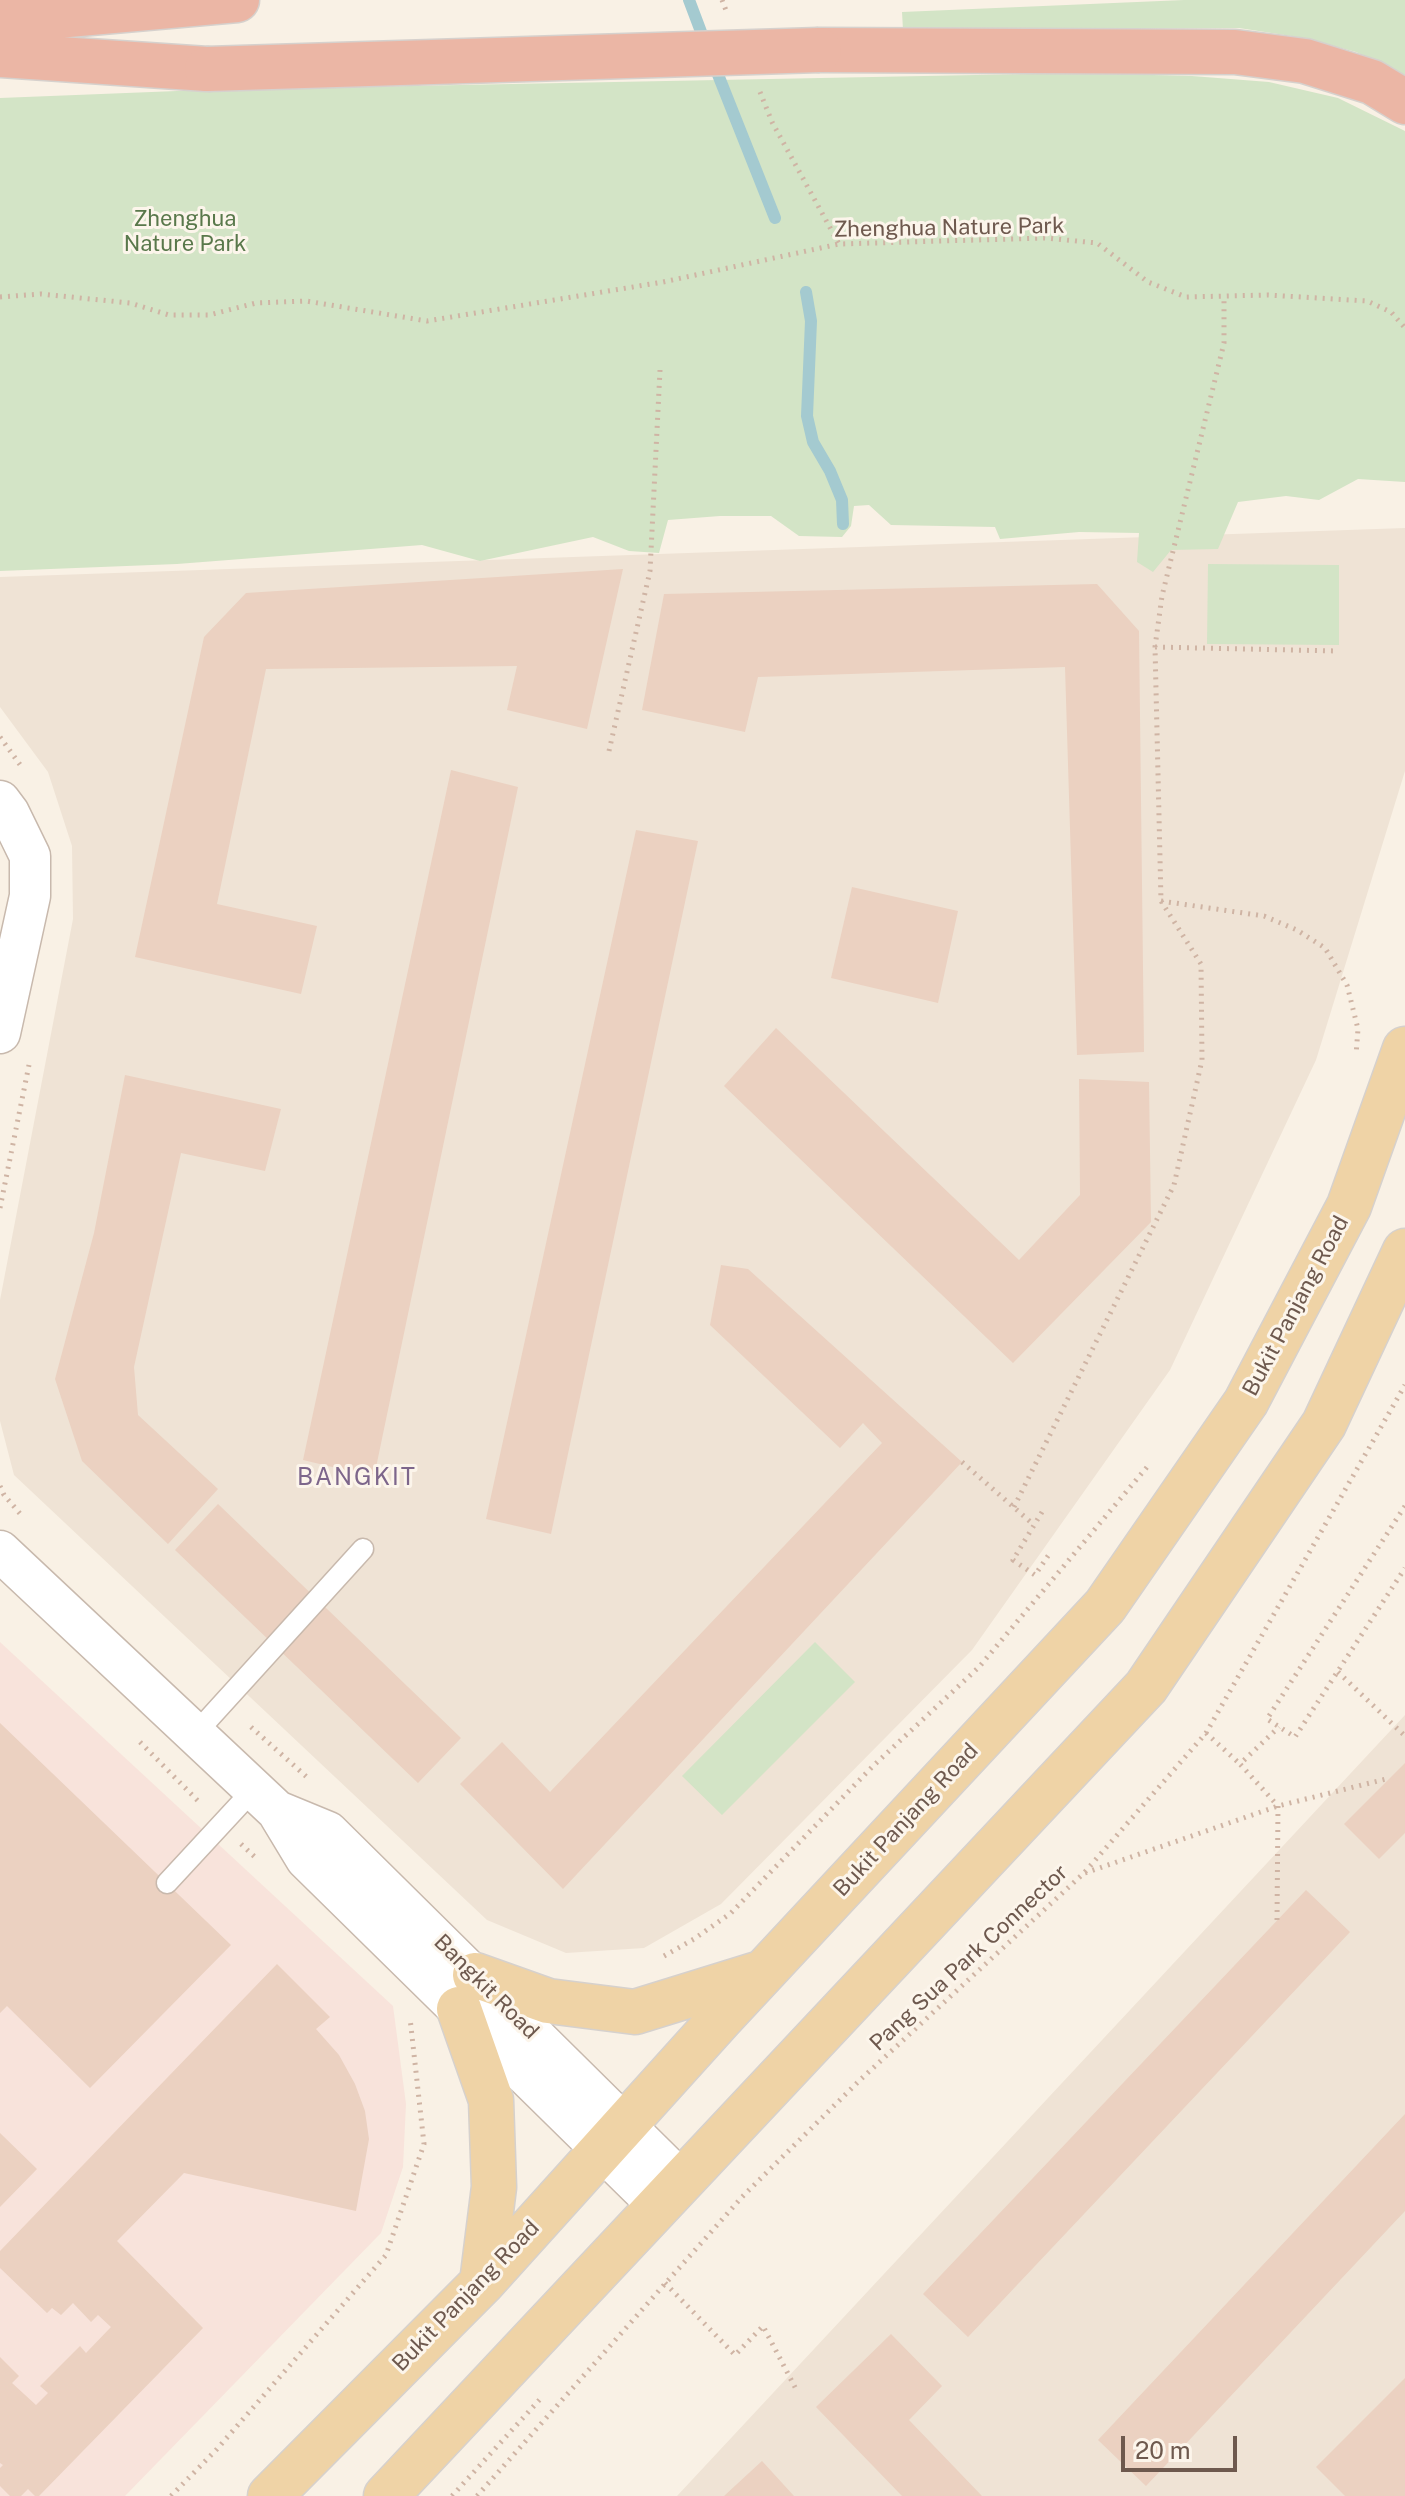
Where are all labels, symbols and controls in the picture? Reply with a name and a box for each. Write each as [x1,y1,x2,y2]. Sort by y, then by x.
park label: Zhenghua Nature Park [124,206,246,258]
street label: Zhenghua Nature Park [833,213,1065,243]
street label: Bukit Panjang Road [1237,1212,1355,1400]
district label: BANGKIT [297,1464,417,1492]
street label: Bukit Panjang Road [828,1738,984,1902]
street label: Pang Sua Park Connector [865,1859,1073,2057]
street label: Bangkit Road [428,1929,544,2045]
street label: Bukit Panjang Road [387,2215,545,2377]
scale bar [1125,2420,1241,2470]
text: 20 m [1135,2436,1191,2464]

